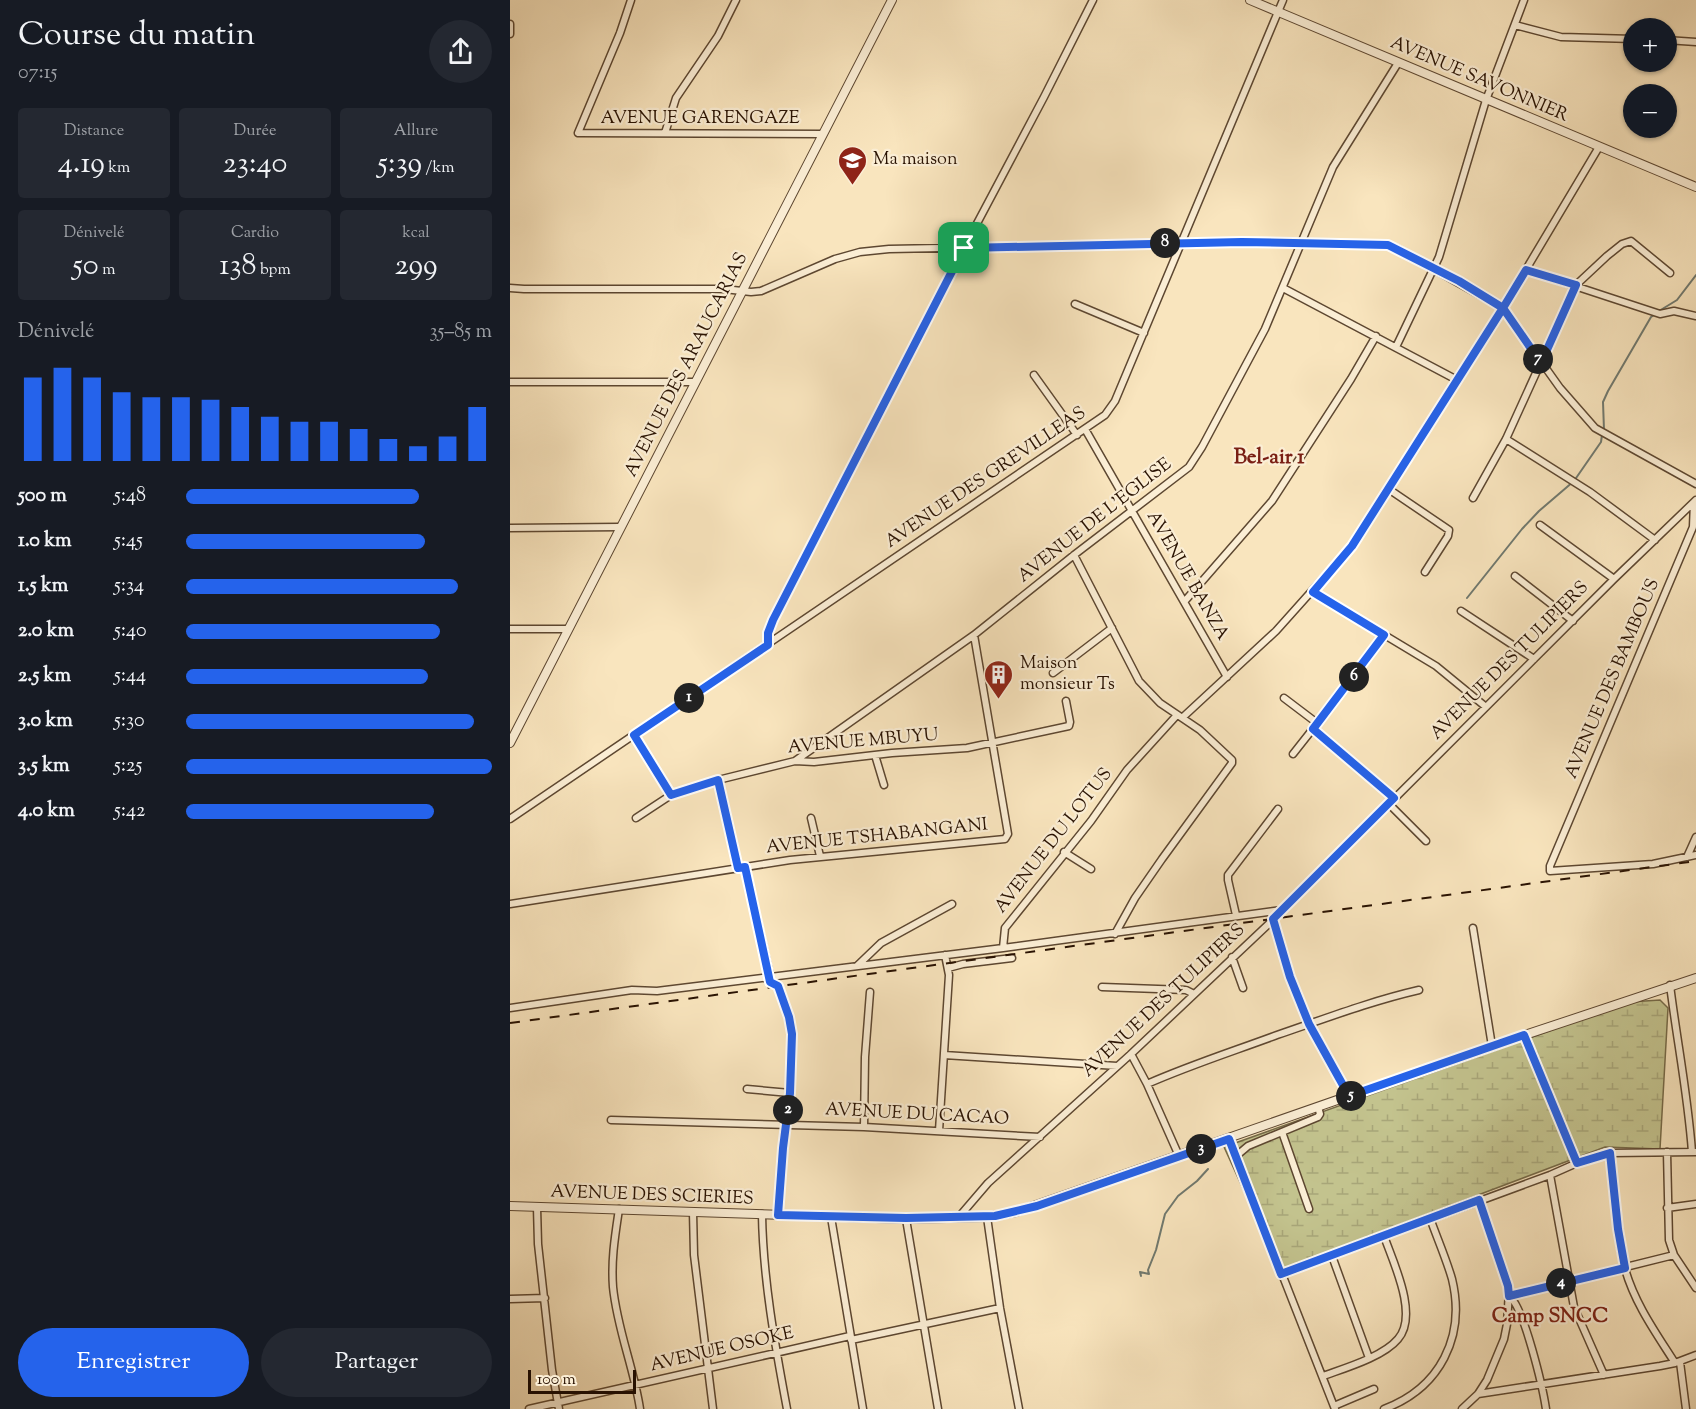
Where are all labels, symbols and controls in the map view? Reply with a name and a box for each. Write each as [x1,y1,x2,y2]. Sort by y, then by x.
text: Course du matin [18,12,255,60]
map controls [1623,18,1677,138]
button: + [1623,18,1677,72]
button: share [429,20,492,83]
street label: AVENUE SAVONNIER [1386,31,1572,129]
text: 07:15 [18,59,57,88]
button: − [1623,84,1677,138]
street label: AVENUE GARENGAZE [600,106,800,132]
text: Distance [64,120,124,143]
text: Durée [234,120,276,143]
text: Allure [394,120,438,143]
text: 4.19 [58,143,105,186]
text: 23:40 [223,143,287,186]
text: 5:39 [378,143,422,186]
school or university icon: Ma maison [836,144,868,186]
place label: Ma maison [873,147,958,173]
text: km [105,157,130,180]
text: /km [422,157,454,180]
text: Dénivelé [63,222,125,245]
text: Cardio [231,222,279,245]
text: kcal [402,222,430,245]
pin [938,222,989,273]
pin: 8 [1150,228,1180,258]
icon: arrive [947,231,980,264]
text: 8 [1161,231,1169,254]
text: 50 [73,245,99,288]
text: 138 [219,245,257,288]
text: 299 [394,245,438,288]
street label: AVENUE DES ARAUCARIAS [619,248,755,482]
text: m [99,259,115,282]
text: bpm [257,259,291,282]
text: Dénivelé [18,318,94,347]
text: 35–85 m [429,318,492,347]
pin: 7 [1523,344,1553,374]
text: 7 [1534,347,1542,370]
street label: AVENUE DES GREVILLEAS [880,401,1092,555]
district label: Bel-air 1 [1234,443,1305,473]
street label: AVENUE DE L'EGLISE [1012,452,1178,589]
text: 500 m [18,482,67,511]
text: 5:48 [114,482,146,511]
street label: AVENUE BANZA [1139,506,1235,646]
text: 1.0 km [18,527,72,556]
text: 5:45 [114,527,143,556]
text: 1.5 km [18,572,68,601]
text: 5:34 [114,572,144,601]
street label: AVENUE DES BAMBOUS [1559,575,1667,783]
street label: AVENUE DES TULIPIERS [1425,576,1595,746]
text: 2.0 km [18,617,74,646]
text: 5:40 [114,617,147,646]
place label: Maison monsieur Ts [1020,651,1115,698]
building icon: Maison monsieur Ts [983,658,1015,700]
text: 2.5 km [18,662,71,691]
text: 5:44 [114,662,146,691]
pin: 6 [1339,662,1369,692]
text: 6 [1350,665,1358,688]
pin: 1 [674,683,704,713]
text: 1 [686,686,692,709]
text: 3.0 km [18,707,73,736]
text: 5:30 [114,707,145,736]
street label: AVENUE MBUYU [787,722,940,762]
text: 3.5 km [18,752,70,781]
text: 5:25 [114,752,142,781]
street label: AVENUE DU LOTUS [989,763,1119,919]
text: 4.0 km [18,797,75,826]
text: 5:42 [114,797,145,826]
street label: AVENUE TSHABANGANI [765,812,989,862]
street label: AVENUE DES TULIPIERS [1076,918,1252,1084]
pin: 5 [1336,1081,1366,1111]
text: 5 [1348,1084,1354,1107]
pin: 2 [773,1095,803,1125]
street label: AVENUE DU CACAO [824,1097,1010,1133]
text: 2 [784,1098,792,1121]
pin: 3 [1186,1134,1216,1164]
text: 3 [1198,1137,1204,1160]
street label: AVENUE DES SCIERIES [550,1179,754,1213]
pin: 4 [1546,1268,1576,1298]
text: 4 [1557,1271,1565,1294]
district label: Camp SNCC [1492,1303,1608,1332]
street label: AVENUE OSOKE [648,1321,796,1379]
button: Enregistrer [18,1328,249,1397]
button: Partager [261,1328,492,1397]
scale bar [528,1367,636,1394]
text: 100 m [537,1369,576,1392]

